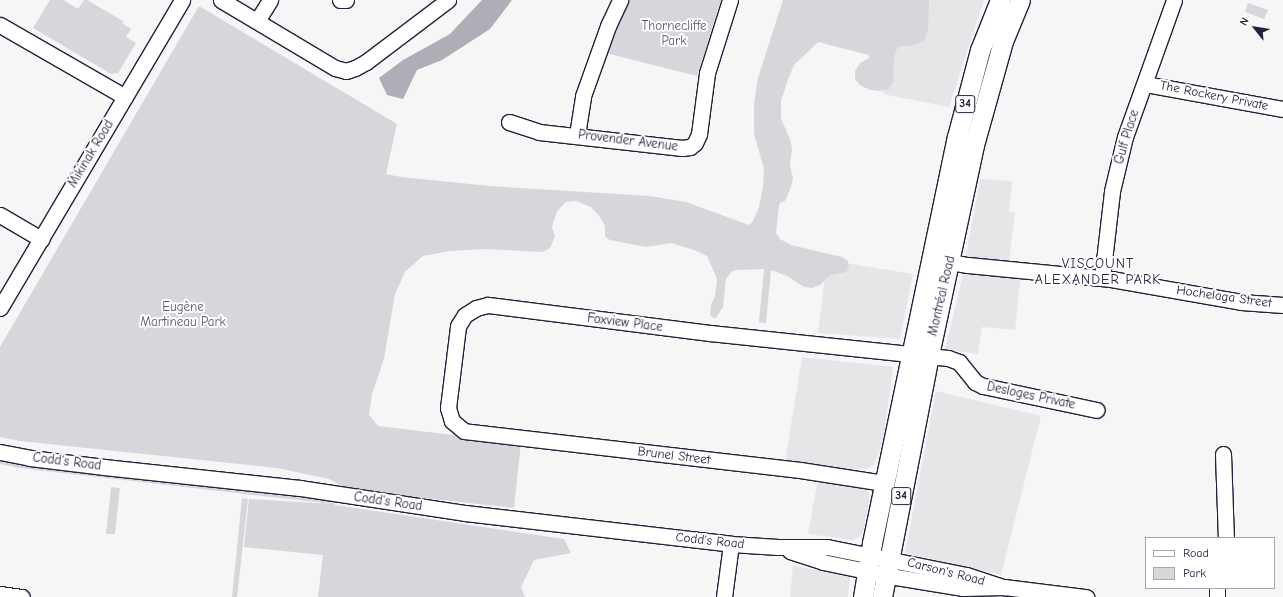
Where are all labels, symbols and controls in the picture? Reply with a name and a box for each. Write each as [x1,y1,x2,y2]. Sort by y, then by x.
north arrow [1235,8,1275,48]
text: N [1237,15,1252,28]
park label: Thornecliffe Park [641,19,707,50]
street label: The Rockery Private [1158,78,1270,114]
road number: 34 [955,94,975,114]
street label: Gulf Place [1111,108,1143,166]
street label: Mikinak Road [65,118,117,190]
street label: Provender Avenue [577,127,679,155]
street label: Montréal Road [925,254,959,338]
district label: VISCOUNT ALEXANDER PARK [1035,256,1161,288]
street label: Hochelaga Street [1175,283,1273,311]
park label: Eugène Martineau Park [140,300,226,331]
street label: Foxview Place [586,311,664,335]
street label: Desloges Private [985,379,1077,413]
street label: Brunel Street [637,444,711,468]
street label: Codd's Road [32,450,102,474]
road number: 34 [891,486,911,506]
street label: Codd's Road [353,489,423,515]
street label: Codd's Road [675,530,745,552]
legend [1145,537,1275,589]
text: Road [1183,546,1209,560]
street label: Carson's Road [905,555,987,589]
text: Park [1183,566,1206,580]

